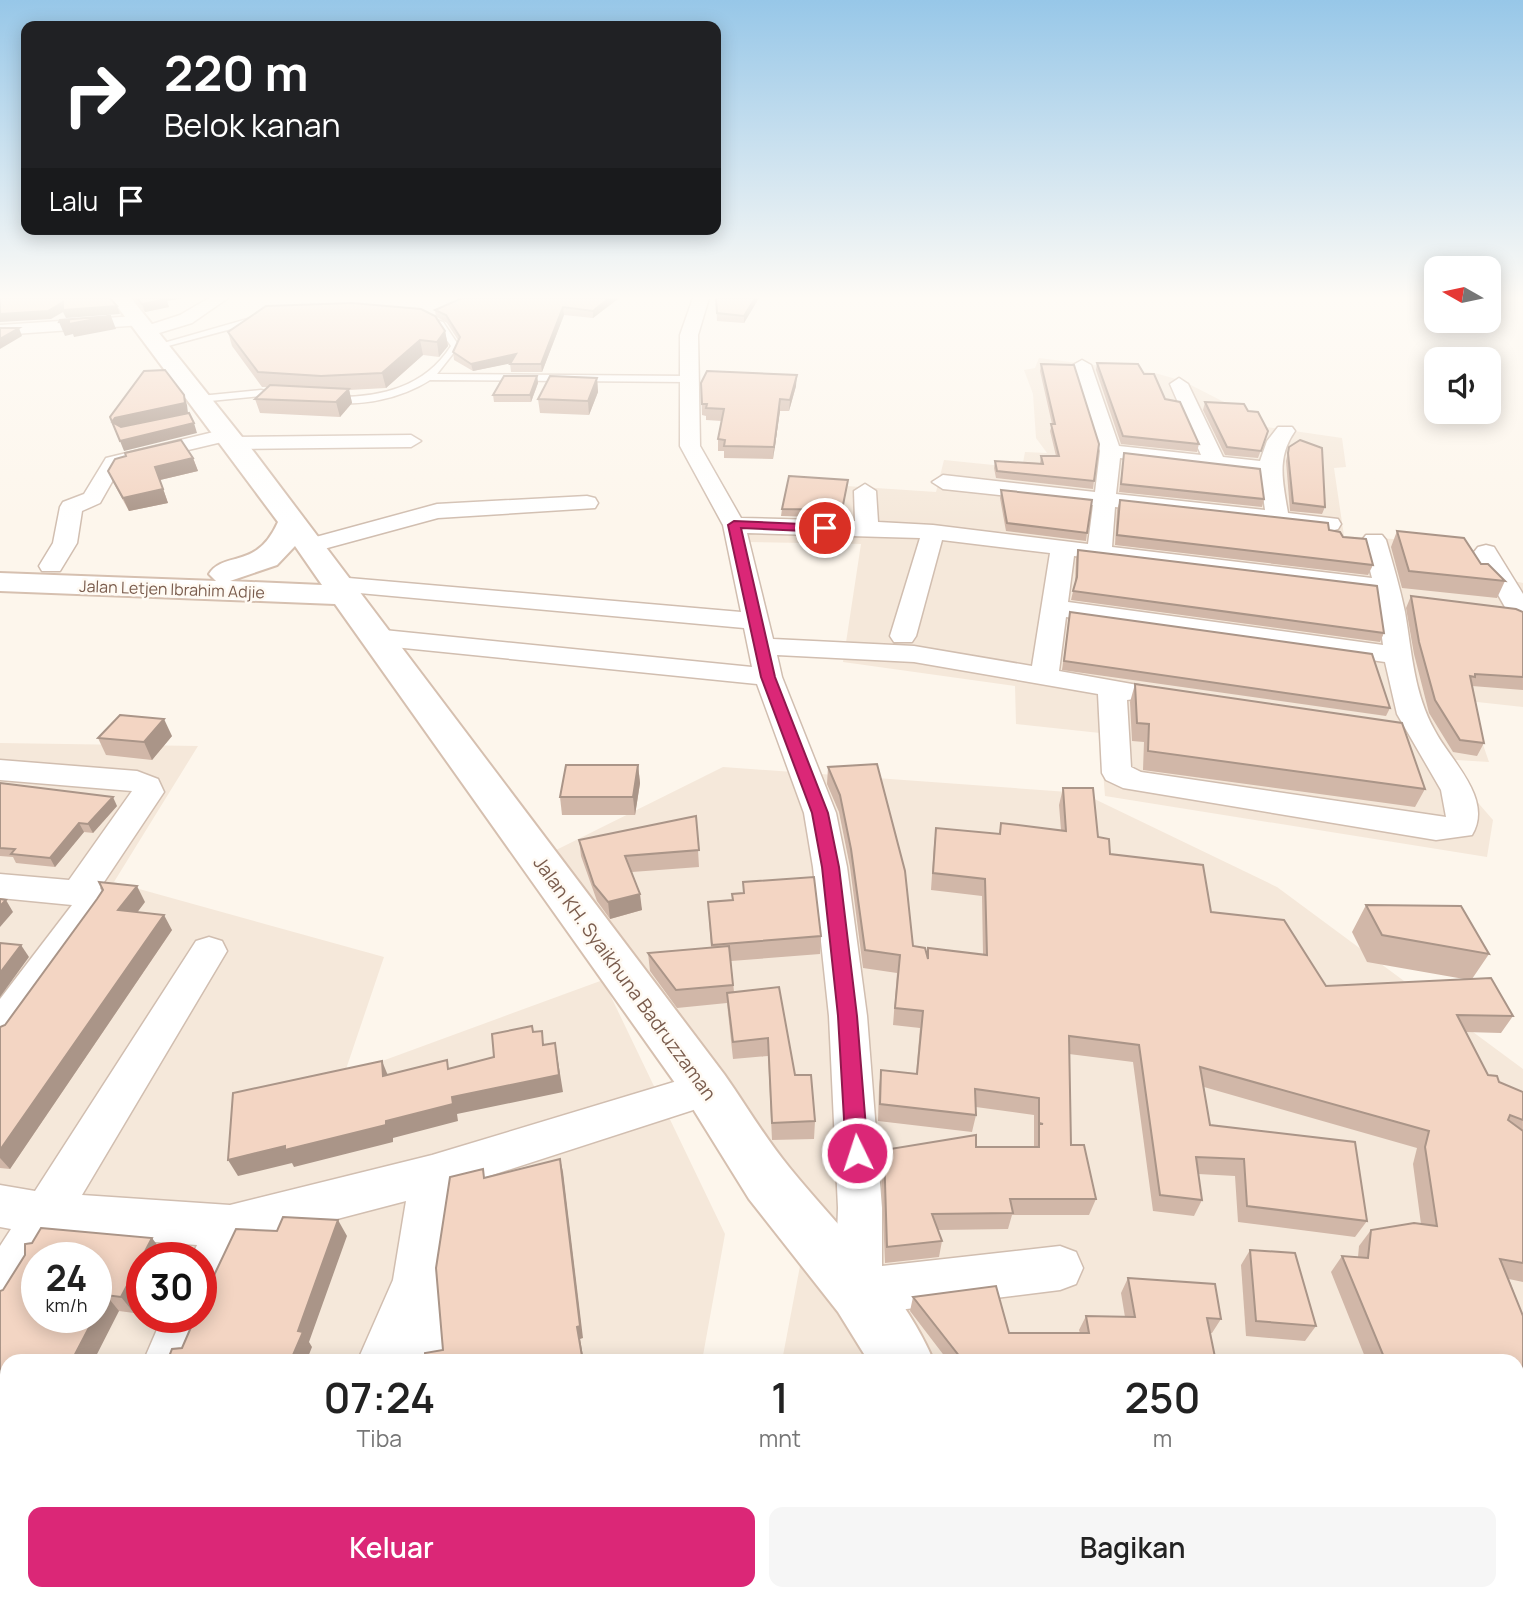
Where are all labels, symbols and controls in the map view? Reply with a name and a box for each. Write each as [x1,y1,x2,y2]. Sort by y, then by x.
text: 220 m [164,39,308,106]
icon: right [49,49,140,140]
text: Belok kanan [164,103,340,147]
icon: arrive [112,182,150,220]
text: Lalu [49,183,98,219]
north arrow [1424,256,1502,332]
map controls [1424,256,1501,424]
button: sound [1424,347,1501,424]
pin [795,498,855,558]
icon: arrive [806,509,844,547]
street label: Jalan Letjen Ibrahim Adjie [79,575,265,603]
street label: Jalan KH. Syaikhuna Badruzzaman [528,851,722,1105]
position arrow [820,1116,894,1190]
speed limit sign: 30 [126,1242,217,1333]
text: 24 [46,1254,87,1302]
text: km/h [46,1293,87,1317]
text: 07:24 [323,1368,435,1426]
text: 1 [771,1368,789,1426]
text: 250 [1124,1368,1201,1426]
text: Tiba [357,1422,402,1454]
text: mnt [759,1422,801,1454]
text: m [1153,1422,1172,1454]
button: Keluar [28,1507,755,1587]
button: Bagikan [769,1507,1496,1587]

